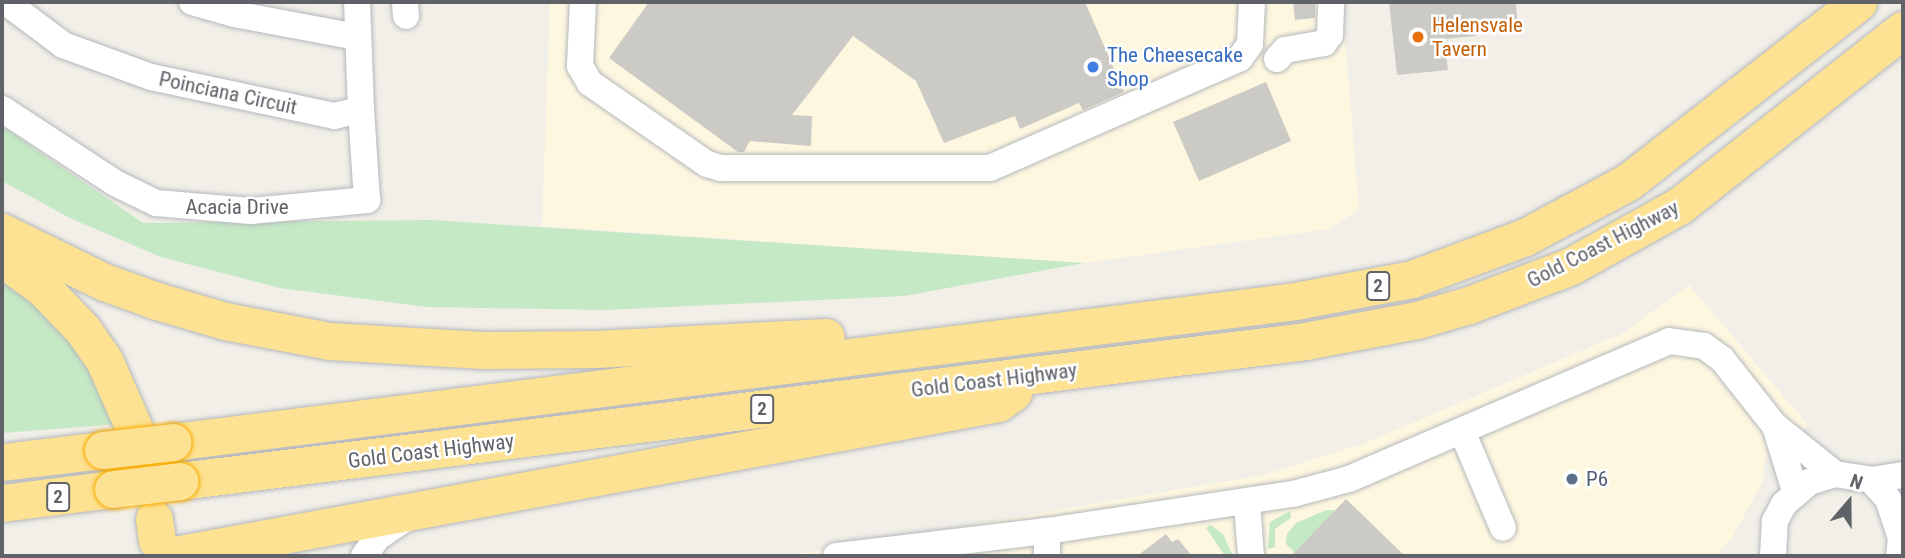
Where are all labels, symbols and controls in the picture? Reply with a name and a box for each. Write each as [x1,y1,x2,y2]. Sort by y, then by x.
place label: Helensvale Tavern [1432,12,1523,62]
marker: Helensvale Tavern [1410,29,1426,45]
place label: The Cheesecake Shop [1107,42,1243,92]
marker: The Cheesecake Shop [1085,59,1101,75]
street label: Poinciana Circuit [157,66,299,120]
street label: Acacia Drive [185,194,289,220]
street label: Gold Coast Highway [1523,195,1683,293]
road number: 2 [1366,270,1390,302]
street label: Gold Coast Highway [910,357,1078,403]
road number: 2 [750,394,774,424]
street label: Gold Coast Highway [347,428,515,474]
place label: P6 [1586,466,1608,492]
north arrow [1814,467,1884,537]
text: N [1847,469,1866,495]
marker: P6 [1564,471,1580,487]
road number: 2 [46,482,70,512]

